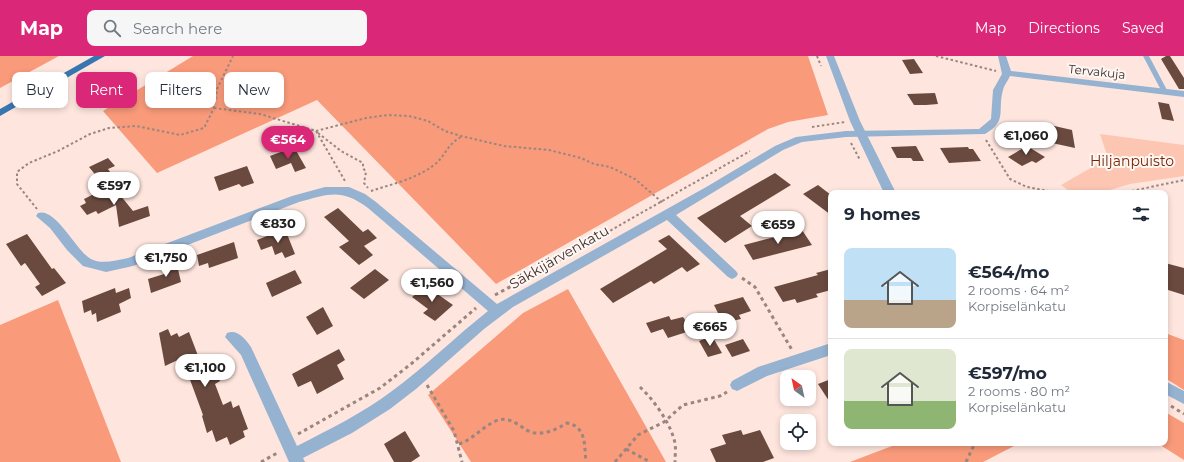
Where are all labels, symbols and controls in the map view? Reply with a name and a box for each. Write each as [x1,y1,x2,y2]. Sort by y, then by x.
search box [87,10,367,46]
text: Map [20,17,63,40]
icon: search [101,17,123,39]
text: Search here [133,19,222,38]
text: Map [975,19,1006,37]
text: Directions [1028,19,1100,37]
text: Saved [1122,19,1164,37]
street label: Tervakuja [1068,61,1126,82]
chip: Buy [12,72,68,108]
chip: Rent [76,72,137,108]
chip: Filters [145,72,216,108]
chip: New [224,72,284,108]
pin: €1,060 [993,122,1059,156]
pin: €564 [264,126,312,160]
text: €1,060 [1004,127,1048,143]
text: €564 [270,131,306,147]
park label: Hiljanpuisto [1090,152,1174,170]
pin: €597 [90,172,138,206]
text: €597 [97,177,131,193]
icon: filters [1130,203,1152,225]
text: 9 homes [844,204,920,224]
pin: €830 [254,210,302,244]
pin: €659 [754,211,802,245]
text: €830 [260,215,296,231]
text: €659 [761,216,795,232]
street label: Säkkijärvenkatu [506,221,612,293]
pin: €1,750 [133,244,199,278]
text: €1,750 [144,249,188,265]
text: €564/mo [968,262,1049,282]
icon: home [876,264,924,312]
pin: €1,560 [399,269,465,303]
text: €1,560 [410,274,454,290]
text: 2 rooms · 64 m² [968,282,1070,298]
text: Korpiselänkatu [968,298,1066,314]
pin: €665 [686,313,734,347]
text: €665 [693,318,727,334]
pin: €1,100 [172,354,238,388]
text: €1,100 [184,359,226,375]
text: €597/mo [968,363,1047,383]
icon: home [876,365,924,413]
north arrow [780,370,816,406]
map controls [780,370,816,450]
text: 2 rooms · 80 m² [968,383,1070,399]
text: Korpiselänkatu [968,399,1066,415]
button: locate [780,414,816,450]

